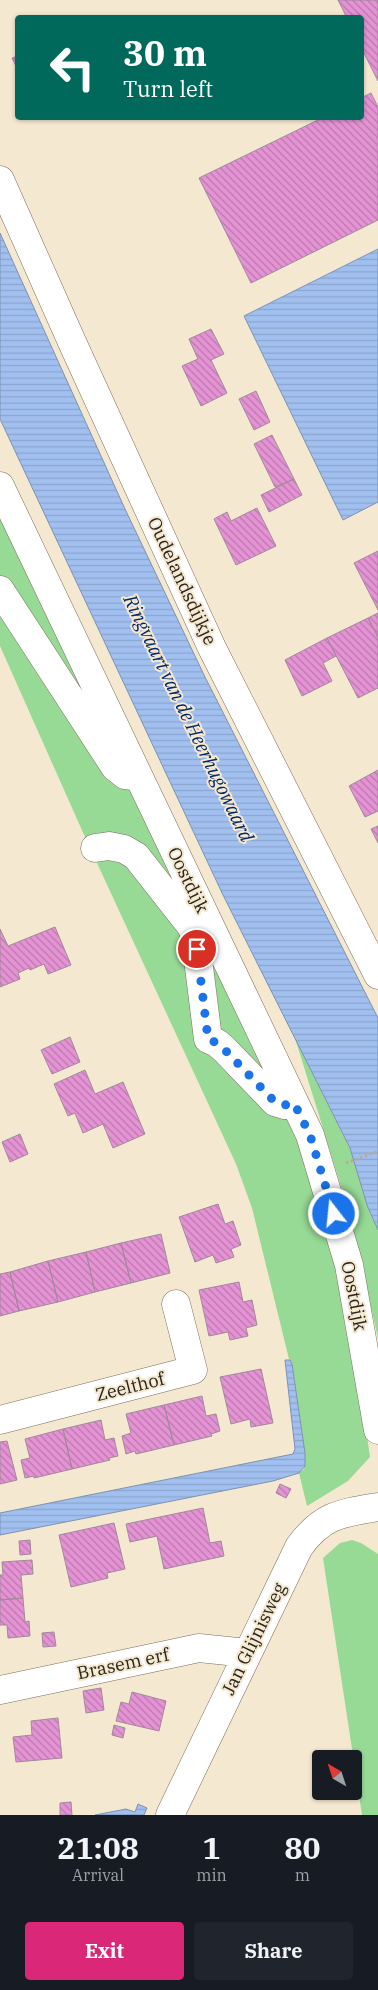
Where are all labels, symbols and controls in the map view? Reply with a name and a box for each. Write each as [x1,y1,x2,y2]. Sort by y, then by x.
text: 30 m [123,30,207,76]
icon: left [40,35,105,100]
text: Turn left [123,74,213,103]
street label: Oudelandsdijkje [143,513,222,649]
water label: Ringvaart van de Heerhugowaard [118,590,260,846]
street label: Oostdijk [163,843,214,917]
pin [176,928,218,970]
icon: arrive [183,935,211,963]
position arrow [307,1187,359,1239]
street label: Oostdijk [336,1259,373,1333]
street label: Zeelthof [93,1366,168,1406]
street label: Jan Glijnisweg [216,1579,291,1699]
street label: Brasem erf [75,1642,173,1684]
north arrow [312,1750,362,1800]
map controls [312,1750,362,1800]
text: 21:08 [58,1828,139,1867]
text: 1 [203,1828,221,1867]
text: 80 [284,1828,320,1867]
text: Arrival [72,1865,124,1885]
text: min [196,1865,227,1885]
text: m [295,1865,310,1885]
button: Exit [25,1922,184,1980]
button: Share [194,1922,353,1980]

